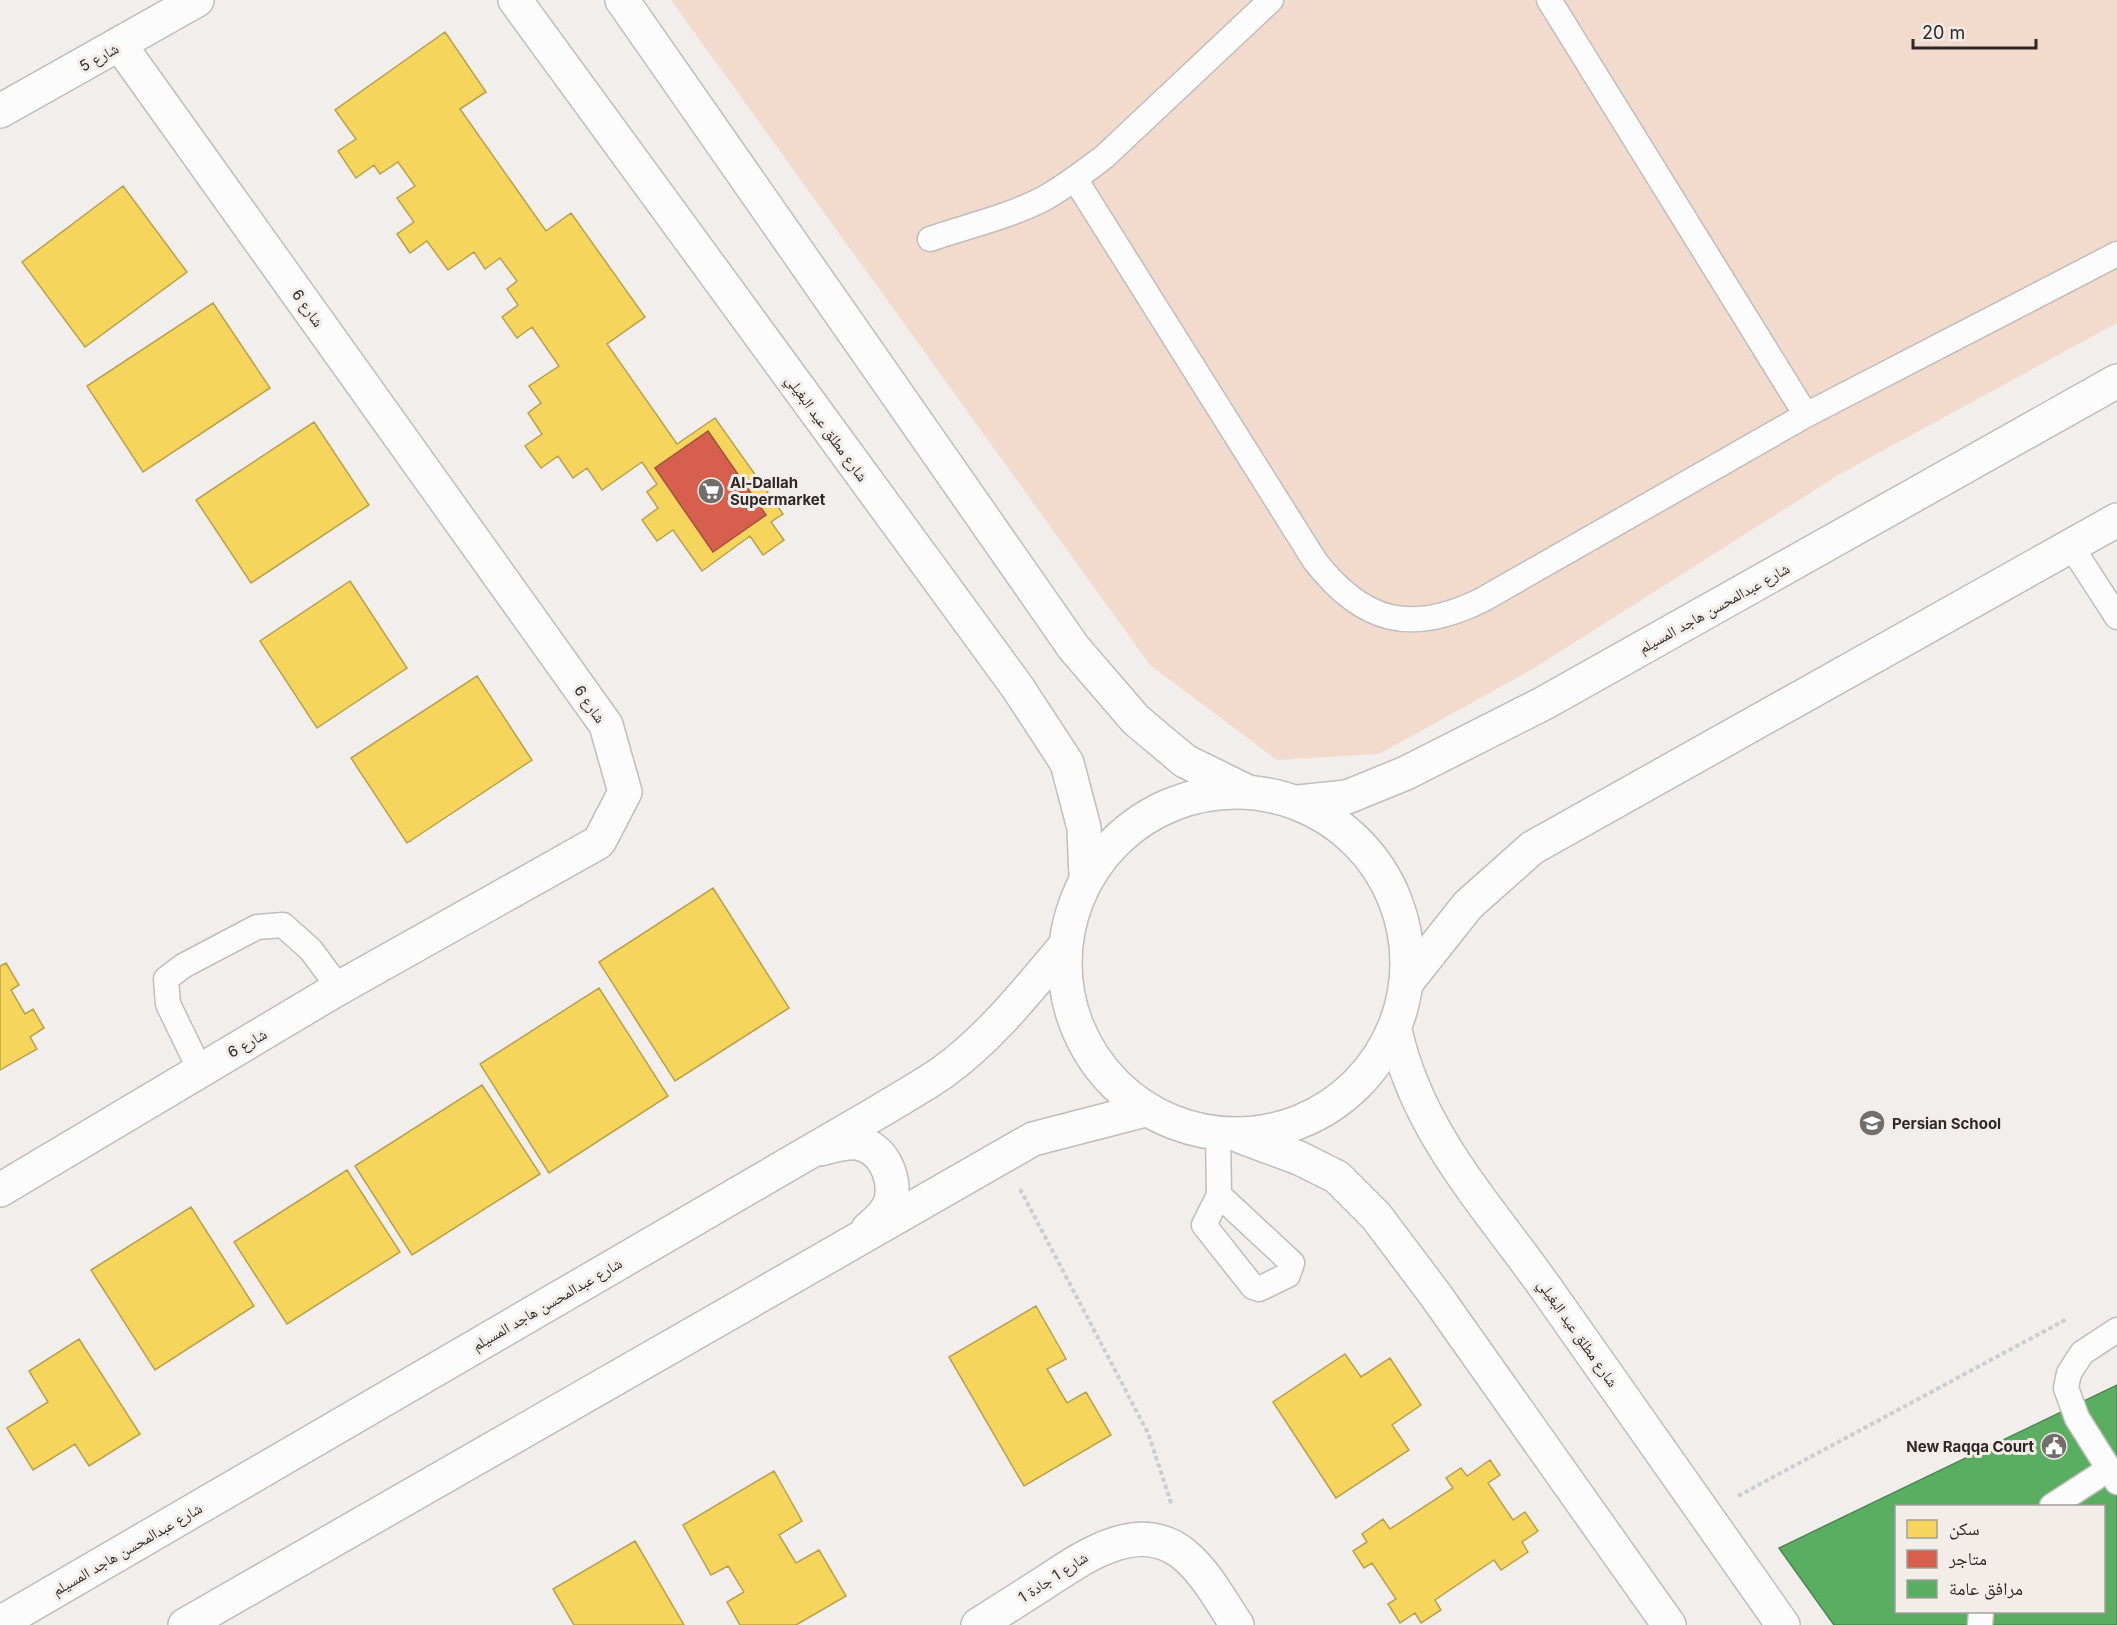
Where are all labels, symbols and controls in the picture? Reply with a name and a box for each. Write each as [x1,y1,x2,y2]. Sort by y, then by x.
scale bar [1913,12,2036,50]
text: 20 m [1922,22,1965,43]
street label: شارع 5 [76,38,123,76]
street label: شارع 6 [287,285,328,331]
street label: شارع مطلق عيد البغيلي [780,371,872,487]
place label: Al-Dallah Supermarket [730,473,826,509]
supermarket icon: Al-Dallah Supermarket [696,476,726,506]
street label: شارع عبدالمحسن هاجد المسيلم [1635,558,1793,658]
street label: شارع 6 [569,681,610,727]
street label: شارع 6 [224,1024,271,1063]
school or university icon: Persian School [1857,1108,1887,1138]
place label: Persian School [1892,1114,2001,1133]
street label: شارع عبدالمحسن هاجد المسيلم [469,1253,626,1356]
street label: شارع مطلق عيد البغيلي [1531,1275,1622,1392]
public building icon: New Raqqa Court [2039,1431,2069,1461]
place label: New Raqqa Court [1906,1437,2035,1456]
street label: شارع عبدالمحسن هاجد المسيلم [49,1498,206,1601]
legend [1895,1505,2105,1613]
text: سكن [1949,1518,1980,1540]
street label: شارع 1 جادة 1 [1015,1547,1092,1607]
text: متاجر [1948,1548,1987,1569]
text: مرافق عامة [1949,1578,2023,1600]

